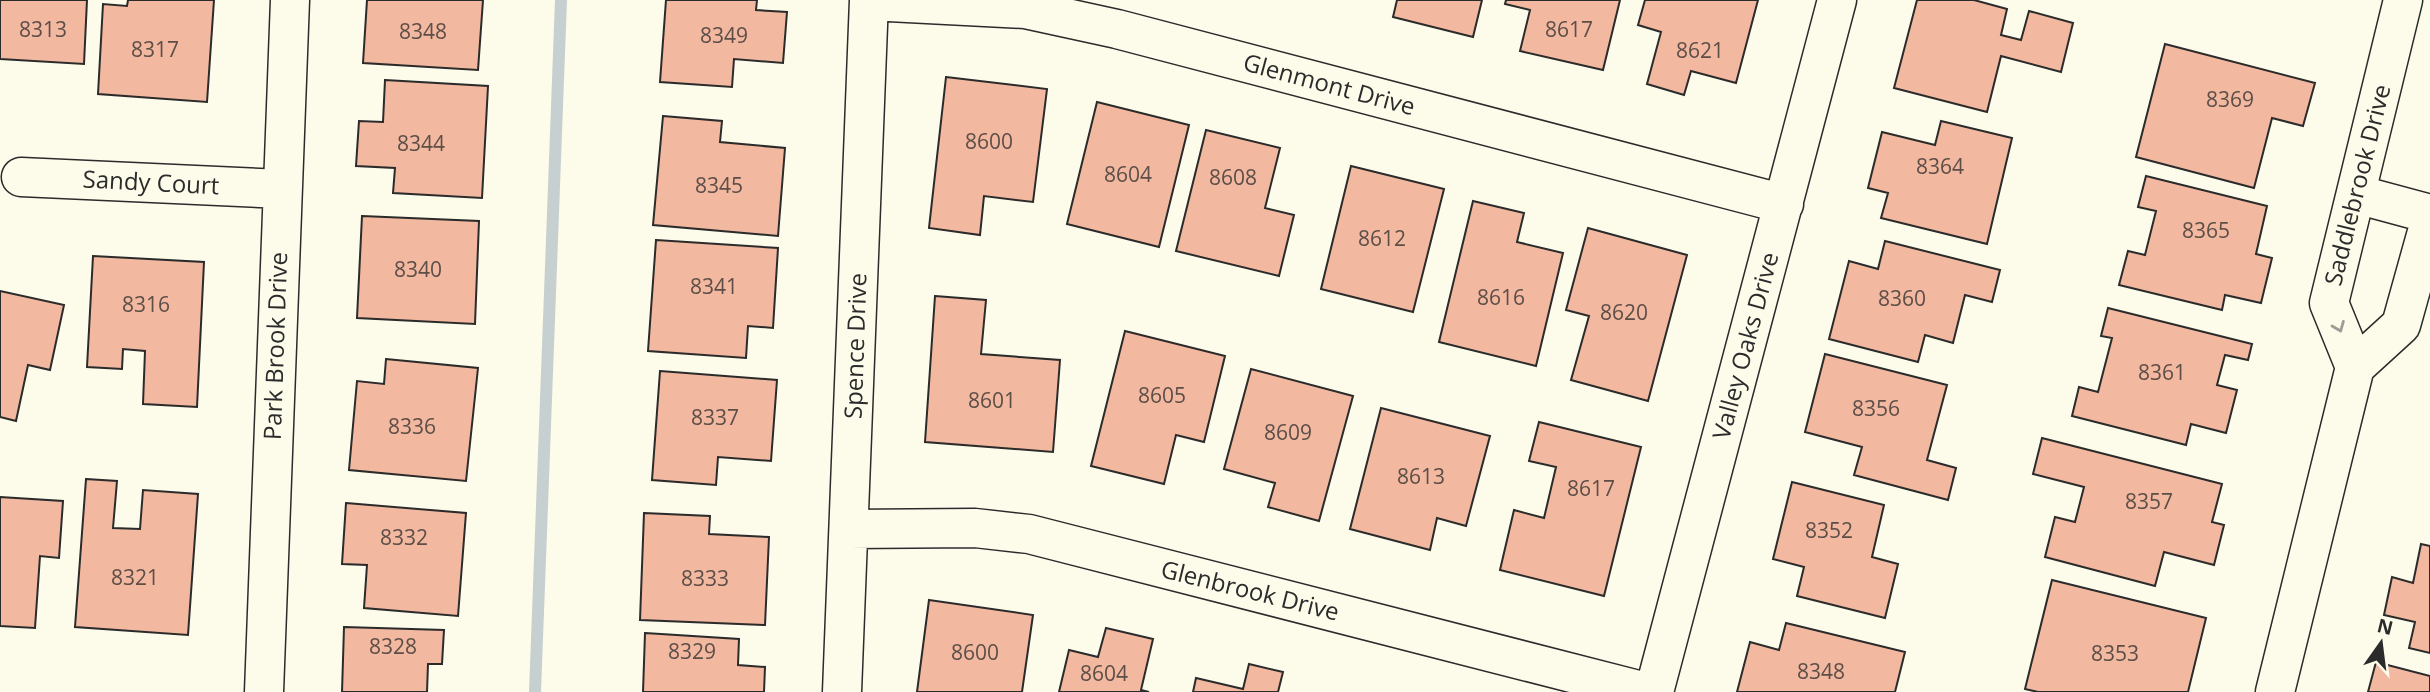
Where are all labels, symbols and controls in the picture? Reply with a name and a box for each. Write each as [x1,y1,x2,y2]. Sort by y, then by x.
house number: 8313 [19,15,67,43]
house number: 8617 [1545,15,1593,43]
house number: 8348 [399,17,447,45]
house number: 8349 [700,21,748,49]
house number: 8317 [131,35,179,63]
house number: 8621 [1676,36,1724,64]
street label: Glenmont Drive [1240,45,1419,122]
street label: Saddlebrook Drive [2316,81,2398,289]
house number: 8369 [2206,85,2254,113]
house number: 8600 [965,127,1013,155]
house number: 8344 [397,129,445,157]
house number: 8364 [1916,152,1964,180]
house number: 8604 [1104,160,1152,188]
street label: Sandy Court [82,161,220,202]
house number: 8608 [1209,163,1257,191]
house number: 8345 [695,171,743,199]
house number: 8365 [2182,216,2230,244]
house number: 8612 [1358,224,1406,252]
street label: Valley Oaks Drive [1704,248,1785,443]
street label: Park Brook Drive [255,251,294,441]
house number: 8340 [394,255,442,283]
house number: 8341 [690,272,738,300]
street label: Spence Drive [835,272,874,419]
house number: 8616 [1477,283,1525,311]
house number: 8360 [1878,284,1926,312]
house number: 8316 [122,290,170,318]
house number: 8620 [1600,298,1648,326]
one-way arrow [2330,320,2344,332]
house number: 8361 [2138,358,2186,386]
house number: 8605 [1138,381,1186,409]
house number: 8601 [968,386,1016,414]
house number: 8356 [1852,394,1900,422]
house number: 8337 [691,403,739,431]
house number: 8336 [388,412,436,440]
house number: 8609 [1264,418,1312,446]
house number: 8613 [1397,462,1445,490]
house number: 8617 [1567,474,1615,502]
house number: 8357 [2125,487,2173,515]
house number: 8352 [1805,516,1853,544]
house number: 8332 [380,523,428,551]
street label: Glenbrook Drive [1158,551,1343,628]
house number: 8321 [111,563,159,591]
house number: 8333 [681,564,729,592]
north arrow [2346,608,2416,678]
text: N [2374,612,2396,641]
house number: 8328 [369,632,417,660]
house number: 8329 [668,637,716,665]
house number: 8600 [951,638,999,666]
house number: 8353 [2091,639,2139,667]
house number: 8348 [1797,657,1845,685]
house number: 8604 [1080,659,1128,687]

